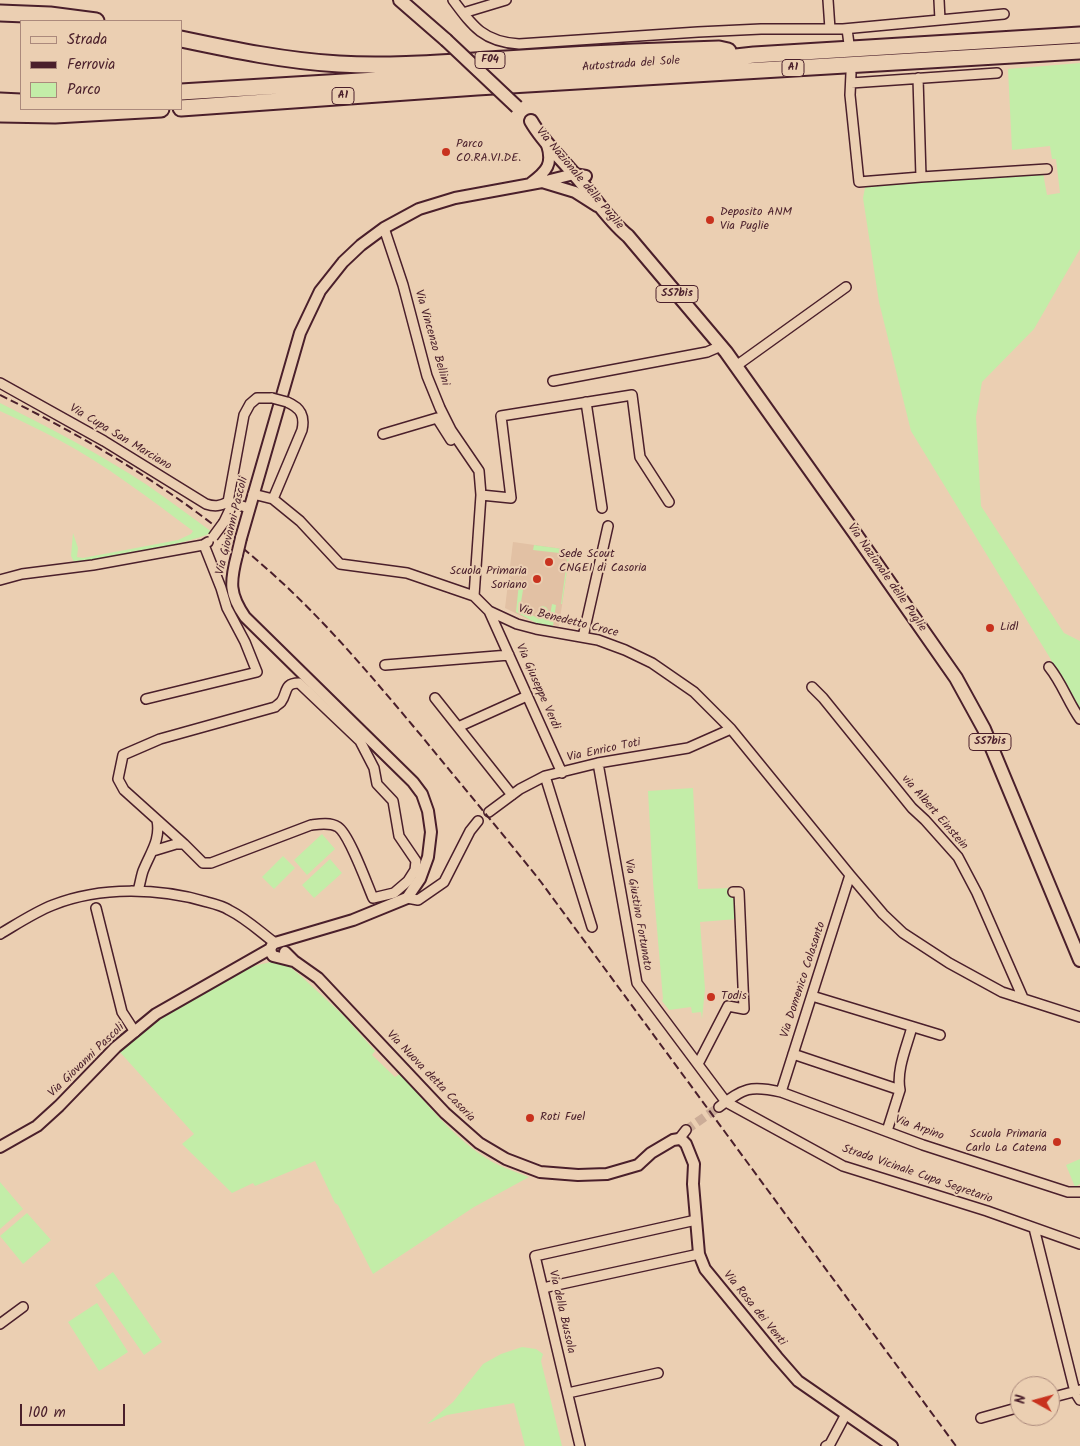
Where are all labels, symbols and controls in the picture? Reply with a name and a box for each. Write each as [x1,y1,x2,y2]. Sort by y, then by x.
legend [20,20,182,110]
text: Strada [67,28,107,52]
road number: F04 [475,52,505,68]
text: Ferrovia [67,53,115,77]
street label: Autostrada del Sole [582,54,680,76]
road number: A1 [782,59,804,76]
text: Parco [67,78,101,102]
road number: A1 [332,88,354,104]
street label: Via Nazionale delle Puglie [532,125,626,233]
place label: Parco CO.RA.VI.DE. [456,138,521,166]
marker: Parco CO.RA.VI.DE. [440,146,452,158]
place label: Deposito ANM Via Puglie [720,206,792,234]
marker: Deposito ANM Via Puglie [704,214,716,226]
road number: SS7bis [656,286,698,302]
street label: Via Vincenzo Bellini [410,288,452,388]
street label: Via Cupa San Marciano [66,402,174,474]
street label: Via Giovanni Pascoli [214,476,252,576]
street label: Via Nazionale delle Puglie [843,521,929,635]
place label: Sede Scout CNGEI di Casoria [559,548,647,576]
marker: Sede Scout CNGEI di Casoria [543,556,555,568]
place label: Scuola Primaria Soriano [450,565,527,593]
marker: Scuola Primaria Soriano [531,573,543,585]
street label: Via Benedetto Croce [516,603,620,641]
place label: Lidl [1000,621,1018,635]
marker: Lidl [984,622,996,634]
street label: Via Giuseppe Verdi [512,642,562,732]
road number: SS7bis [969,734,1011,750]
street label: Via Enrico Toti [566,736,642,766]
street label: via Albert Einstein [898,773,970,853]
street label: Via Giustino Fortunato [620,858,654,972]
street label: Via Domenico Colasanto [778,920,830,1040]
place label: Todis [721,990,747,1004]
marker: Todis [705,991,717,1003]
street label: Via Giovanni Pascoli [46,1021,128,1101]
street label: Via Nuova detta Casoria [383,1028,477,1126]
place label: Roti Fuel [540,1111,585,1125]
marker: Roti Fuel [524,1112,536,1124]
street label: Via Arpino [892,1113,946,1145]
place label: Scuola Primaria Carlo La Catena [965,1128,1047,1156]
marker: Scuola Primaria Carlo La Catena [1051,1136,1063,1148]
street label: Strada Vicinale Cupa Segretario [840,1142,994,1208]
street label: Via della Bussola [544,1269,578,1355]
street label: Via Rosa dei Venti [719,1269,789,1349]
north arrow [1010,1376,1060,1426]
scale bar [22,1394,128,1426]
text: N [1010,1394,1033,1405]
text: 100 m [28,1401,66,1425]

